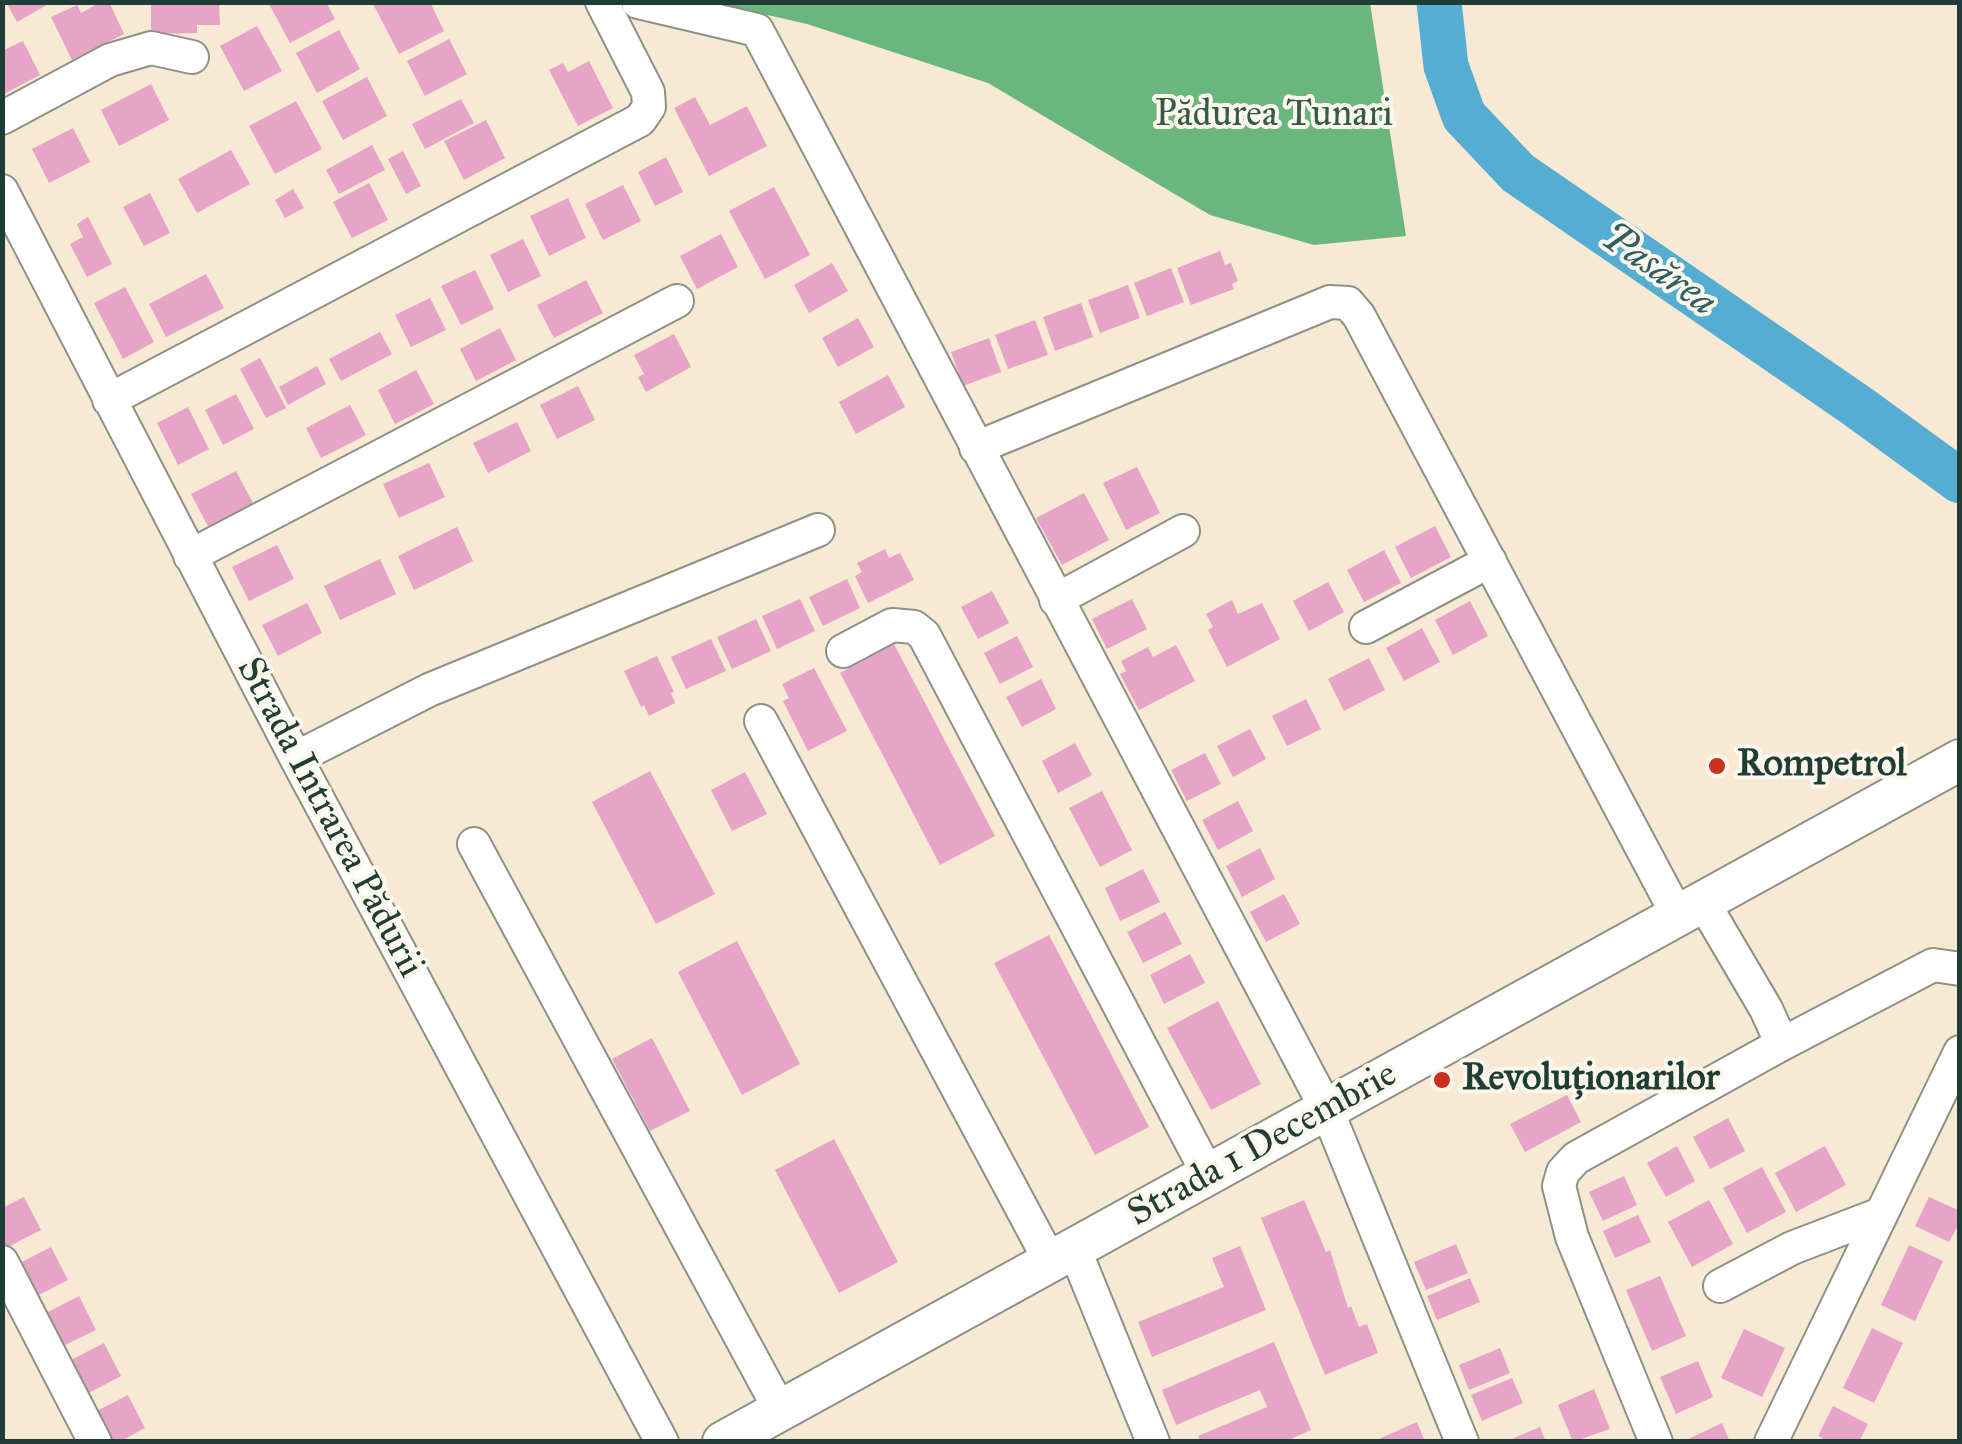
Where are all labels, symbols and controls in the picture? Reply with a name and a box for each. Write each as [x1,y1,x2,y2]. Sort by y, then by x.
park label: Pădurea Tunari [1155,93,1393,139]
water label: Pasărea [1591,214,1725,328]
street label: Strada Intrarea Pădurii [225,650,433,986]
place label: Rompetrol [1737,743,1907,789]
marker: Rompetrol [1706,755,1728,777]
street label: Strada 1 Decembrie [1121,1052,1405,1238]
place label: Revoluționarilor [1462,1057,1720,1103]
marker: Revoluționarilor [1431,1069,1453,1091]

